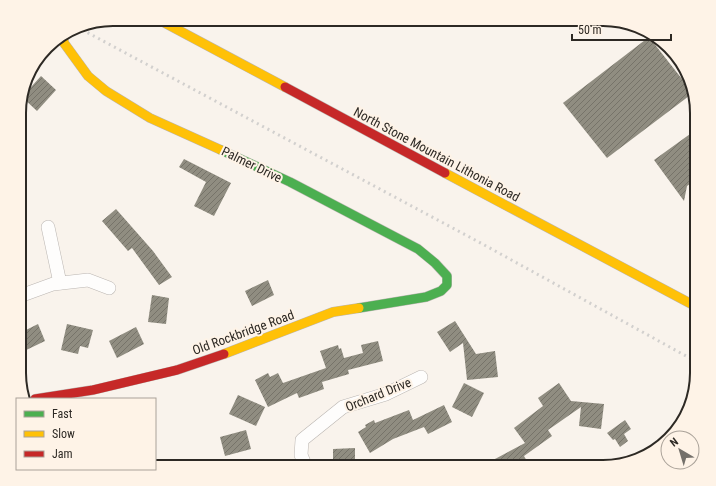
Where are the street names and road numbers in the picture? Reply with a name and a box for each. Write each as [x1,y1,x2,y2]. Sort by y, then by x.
street label: North Stone Mountain Lithonia Road [351,104,522,205]
street label: Palmer Drive [219,143,284,185]
street label: Old Rockbridge Road [190,307,296,358]
street label: Orchard Drive [343,375,413,414]

